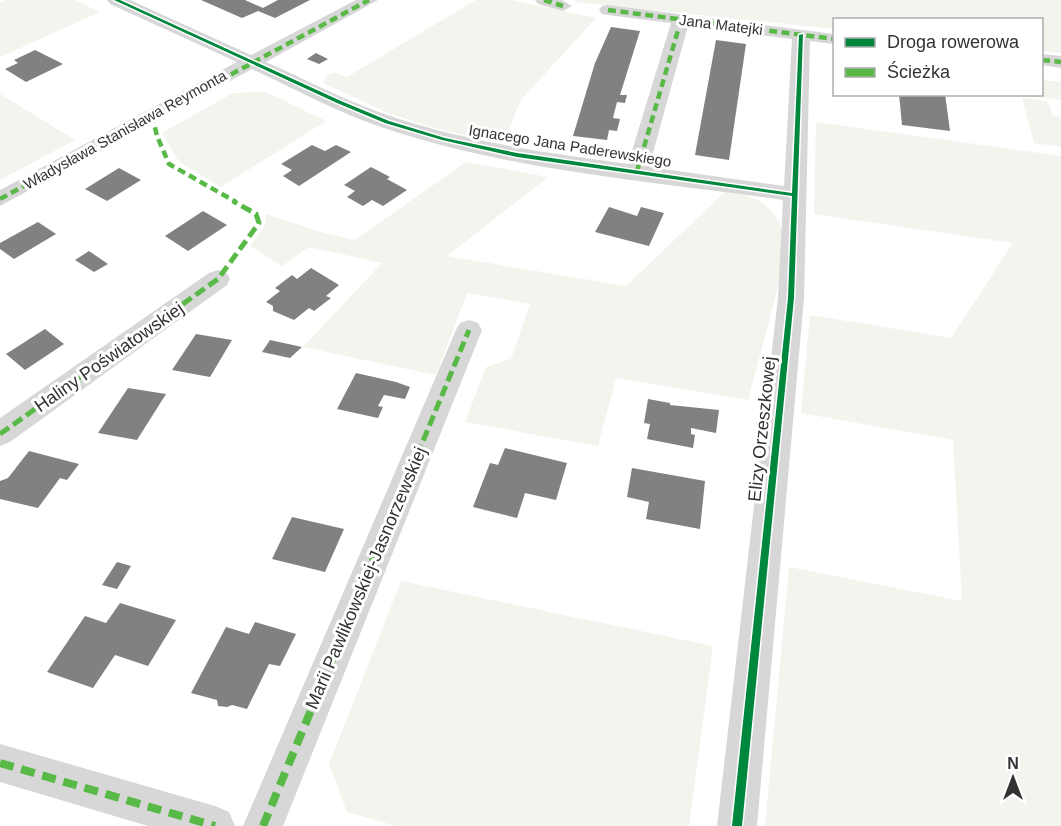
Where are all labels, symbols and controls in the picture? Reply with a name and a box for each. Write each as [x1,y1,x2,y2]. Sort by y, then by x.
street label: Jana Matejki [678,11,764,38]
legend [833,18,1043,96]
text: Droga rowerowa [887,32,1020,52]
text: Ścieżka [887,61,951,82]
street label: Władysława Stanisława Reymonta [20,66,230,193]
street label: Ignacego Jana Paderewskiego [467,121,673,170]
street label: Haliny Poświatowskiej [31,298,187,416]
street label: Elizy Orzeszkowej [744,355,780,503]
street label: Marii Pawlikowskiej-Jasnorzewskiej [301,444,431,712]
north arrow [983,748,1043,808]
text: N [1007,755,1019,772]

